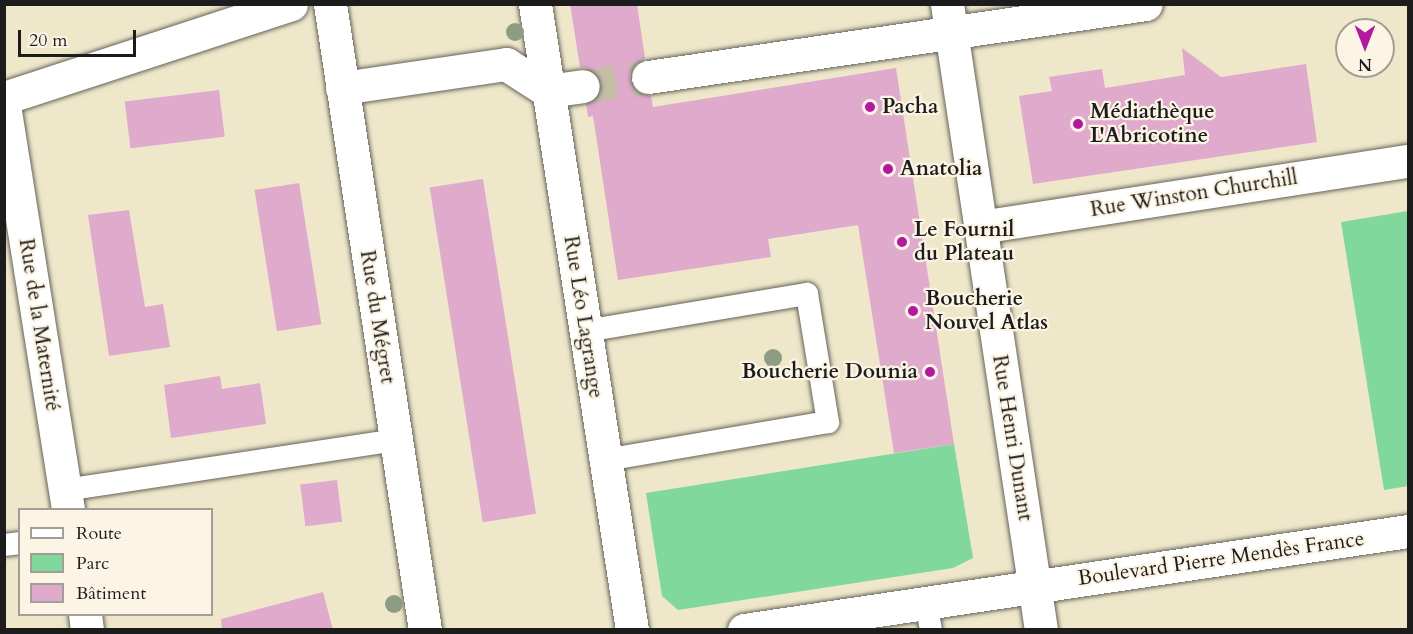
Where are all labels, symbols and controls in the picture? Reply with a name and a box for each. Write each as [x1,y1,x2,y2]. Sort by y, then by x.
scale bar [21,18,140,56]
north arrow [1335,18,1395,78]
text: 20 m [29,28,68,53]
text: N [1358,53,1372,75]
place label: Pacha [882,94,938,120]
place label: Médiathèque L'Abricotine [1090,99,1215,149]
marker: Pacha [863,100,877,114]
marker: Médiathèque L'Abricotine [1071,117,1085,131]
place label: Anatolia [900,156,983,182]
marker: Anatolia [881,162,895,176]
street label: Rue Winston Churchill [1089,165,1299,223]
place label: Le Fournil du Plateau [914,217,1014,267]
street label: Rue Léo Lagrange [558,234,608,400]
marker: Le Fournil du Plateau [895,235,909,249]
street label: Rue de la Maternité [13,237,65,413]
street label: Rue du Mégret [354,249,400,385]
place label: Boucherie Nouvel Atlas [925,286,1048,336]
marker: Boucherie Nouvel Atlas [906,304,920,318]
street label: Rue Henri Dunant [986,353,1038,523]
place label: Boucherie Dounia [741,359,918,385]
marker: Boucherie Dounia [923,365,937,379]
legend [18,508,213,616]
text: Route [76,521,122,546]
street label: Boulevard Pierre Mendès France [1076,526,1366,592]
text: Parc [76,551,109,576]
text: Bâtiment [76,581,146,606]

